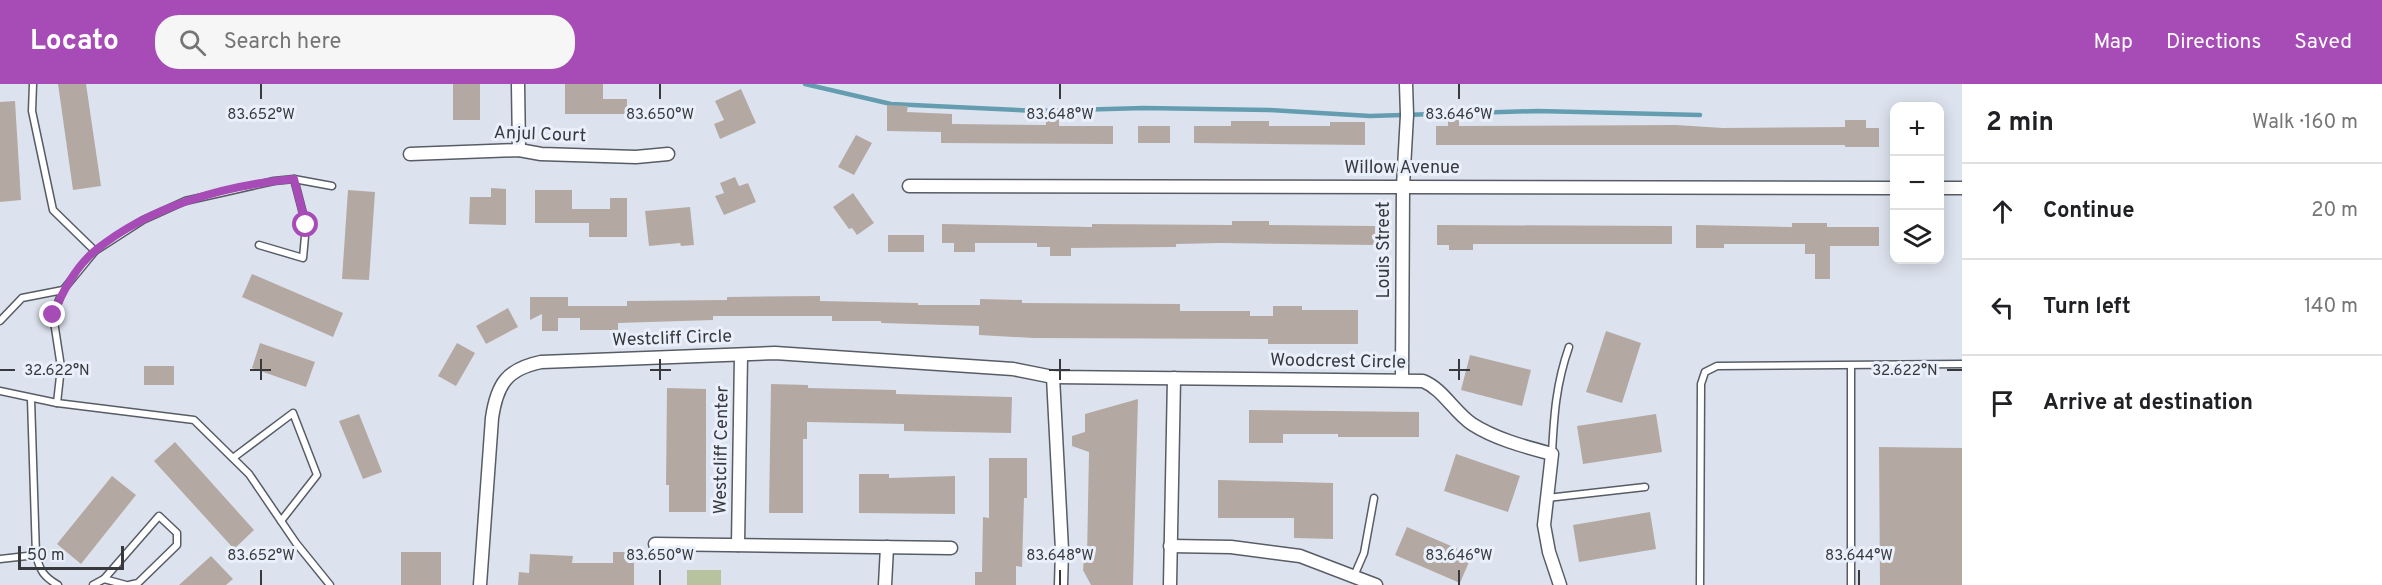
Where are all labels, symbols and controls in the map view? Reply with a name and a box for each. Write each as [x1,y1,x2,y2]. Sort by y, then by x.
search box [155,15,575,69]
text: Locato [30,24,119,60]
icon: search [176,26,209,59]
text: Search here [224,29,341,56]
text: Map [2093,29,2133,56]
text: Directions [2166,29,2261,56]
text: Saved [2294,29,2352,56]
map controls [1890,102,1944,264]
button: + [1890,102,1944,156]
text: 83.652°W [227,106,295,125]
text: 83.650°W [626,106,694,125]
text: 83.648°W [1026,106,1094,125]
text: 83.646°W [1425,106,1493,125]
text: 2 min [1986,107,2054,140]
text: Walk · 160 m [2252,110,2358,136]
street label: Anjul Court [493,122,587,148]
button: − [1890,156,1944,210]
street label: Willow Avenue [1344,157,1460,180]
icon: ahead [1986,195,2019,228]
text: Continue [2043,198,2134,225]
text: 20 m [2311,198,2358,224]
street label: Louis Street [1373,201,1396,299]
button: layers [1890,210,1944,264]
route start [292,211,318,237]
icon: left [1986,291,2019,324]
text: Turn left [2043,294,2131,321]
text: 140 m [2304,294,2358,320]
route end [39,301,65,327]
street label: Westcliff Circle [612,325,732,353]
street label: Woodcrest Circle [1270,349,1406,375]
text: 32.622°N [24,362,90,381]
text: 32.622°N [1872,362,1938,381]
street label: Westcliff Center [709,385,735,515]
icon: arrive [1986,387,2019,420]
text: Arrive at destination [2043,390,2253,417]
scale bar [18,543,124,570]
text: 50 m [27,546,65,566]
text: 83.652°W [227,547,295,566]
text: 83.650°W [626,547,694,566]
text: 83.648°W [1026,547,1094,566]
text: 83.646°W [1425,547,1493,566]
text: 83.644°W [1825,547,1893,566]

